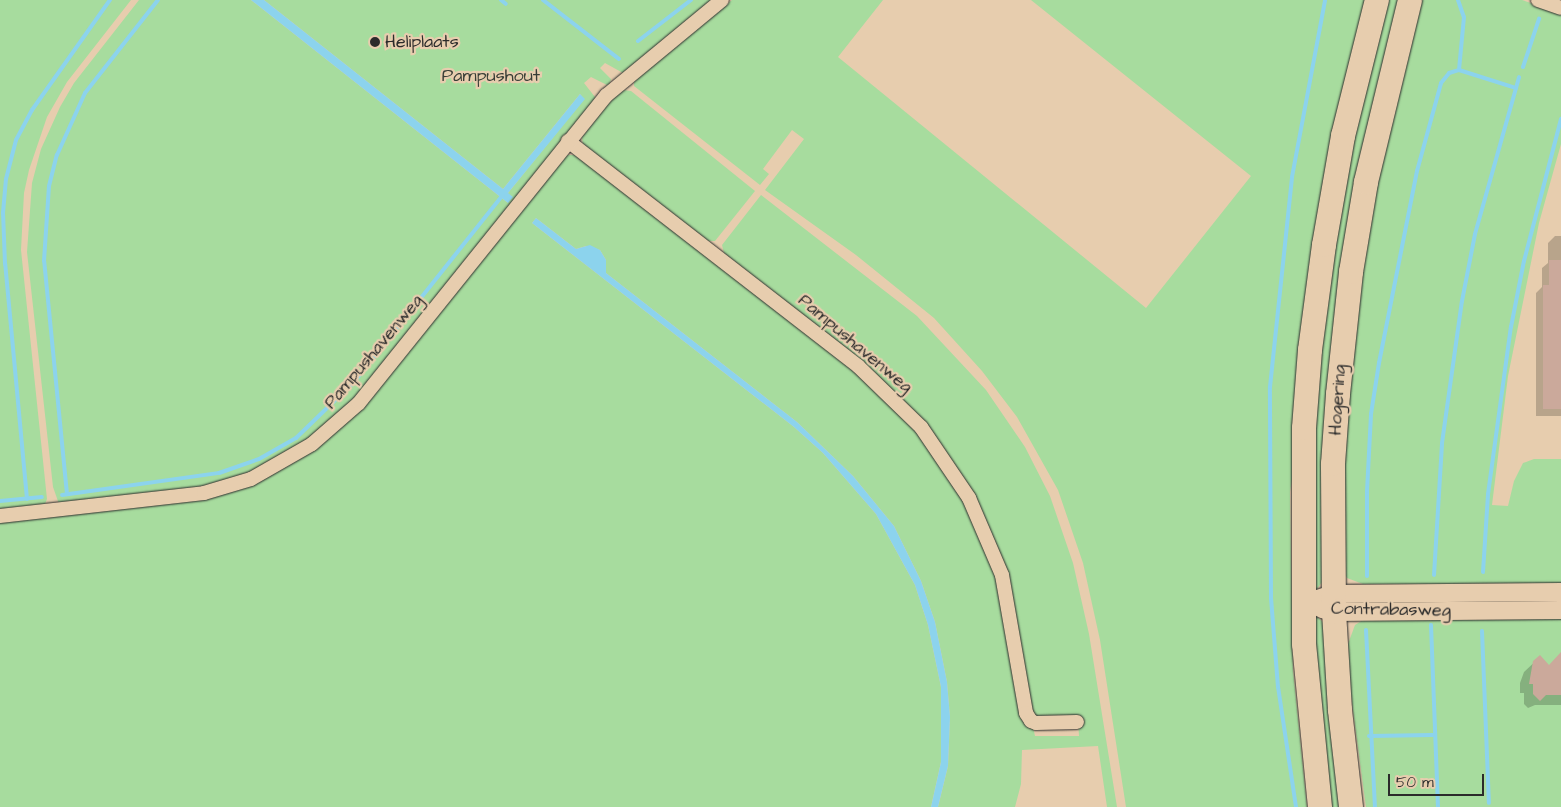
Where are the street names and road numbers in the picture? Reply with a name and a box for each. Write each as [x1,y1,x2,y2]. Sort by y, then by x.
street label: Pampushavenweg [320,290,428,414]
street label: Pampushavenweg [793,290,917,398]
street label: Hogering [1325,364,1351,436]
street label: Contrabasweg [1331,598,1451,622]

